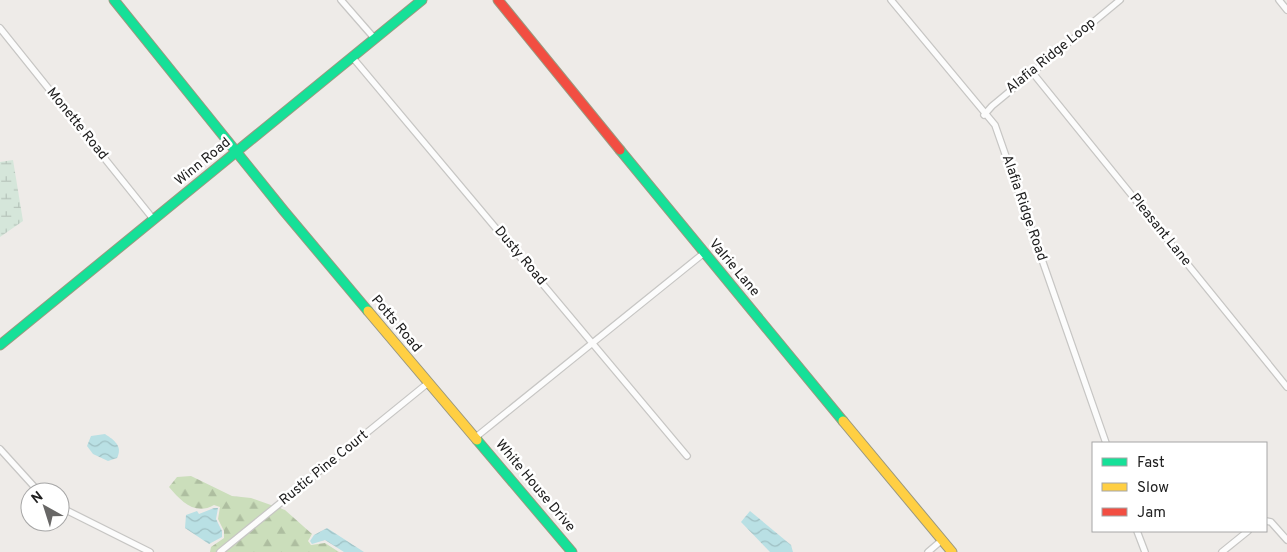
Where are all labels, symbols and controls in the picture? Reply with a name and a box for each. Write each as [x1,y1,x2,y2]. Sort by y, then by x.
street label: Alafia Ridge Loop [1003,15,1099,97]
street label: Monette Road [43,84,111,164]
street label: Winn Road [172,134,234,190]
street label: Alafia Ridge Road [998,153,1050,263]
street label: Pleasant Lane [1126,190,1194,270]
street label: Dusty Road [490,223,550,289]
street label: Valrie Lane [705,236,763,300]
street label: Potts Road [367,292,425,356]
street label: Rustic Pine Court [276,427,372,509]
street label: White House Drive [491,436,579,536]
legend [1092,442,1267,532]
text: Fast [1137,454,1165,473]
text: Slow [1137,479,1169,498]
north arrow [20,482,70,532]
text: N [29,488,47,508]
text: Jam [1137,504,1166,523]

